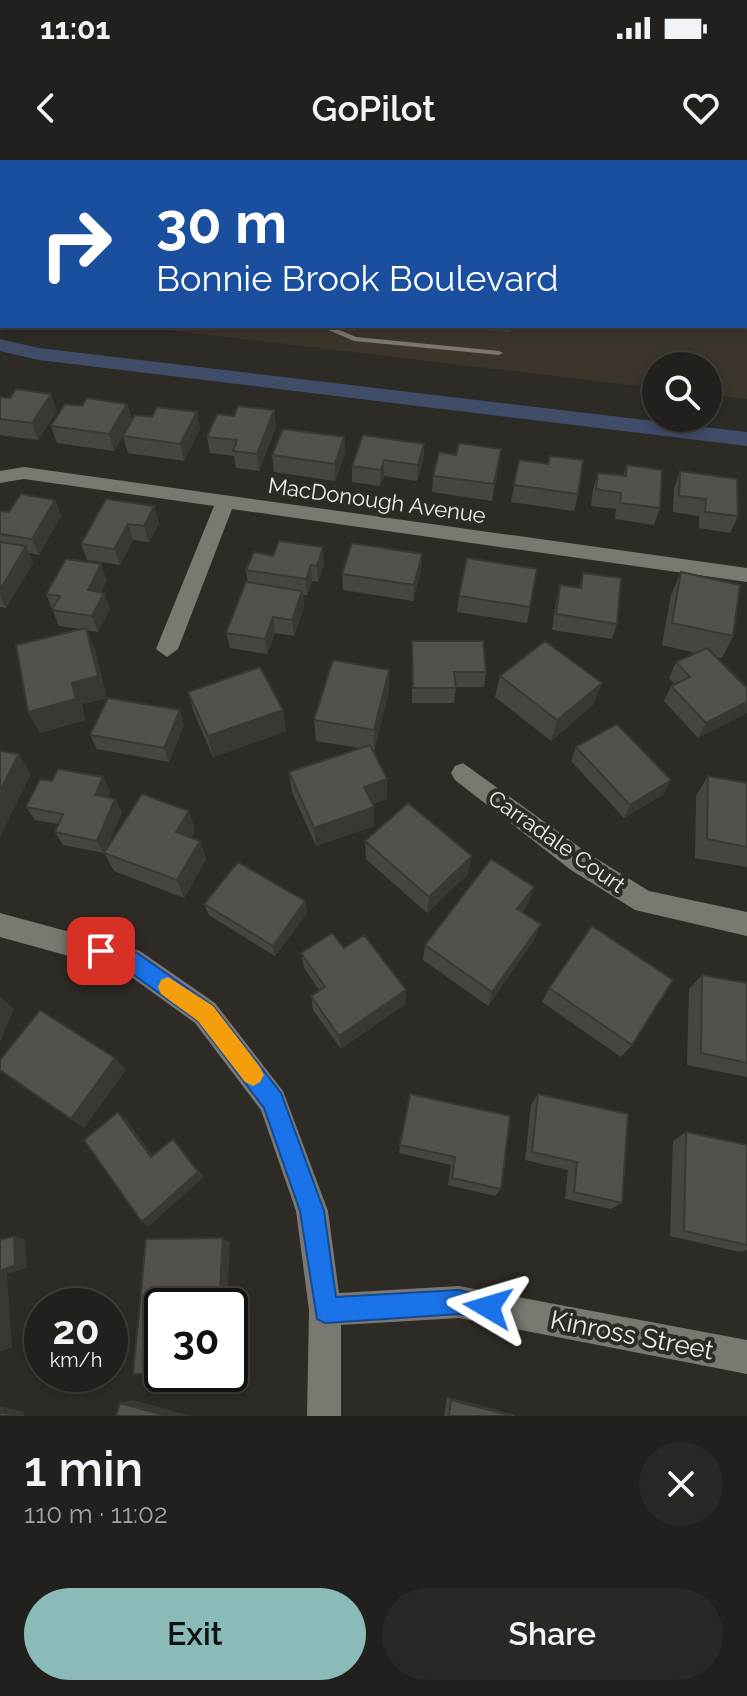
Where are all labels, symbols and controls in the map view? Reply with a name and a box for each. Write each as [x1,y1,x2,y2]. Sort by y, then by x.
text: 11:01 [40,11,110,46]
icon: back [24,86,68,130]
icon: heart [679,86,723,130]
text: GoPilot [312,87,435,129]
text: 30 m [156,190,287,256]
icon: right [24,192,128,296]
text: Bonnie Brook Boulevard [156,257,559,299]
map controls [642,352,722,432]
button: search [642,352,722,432]
street label: MacDonough Avenue [266,472,488,528]
street label: Carradale Court [484,784,631,898]
pin [67,917,135,985]
icon: arrive [79,929,123,973]
position arrow [446,1265,530,1349]
speed limit sign: 30 [144,1288,248,1392]
street label: Kinross Street [548,1304,716,1366]
text: 20 [52,1306,100,1353]
text: km/h [50,1348,102,1372]
text: 1 min [24,1441,143,1497]
button: close [639,1442,723,1526]
text: 110 m · 11:02 [24,1499,167,1529]
button: Exit [24,1588,366,1680]
button: Share [382,1588,723,1680]

